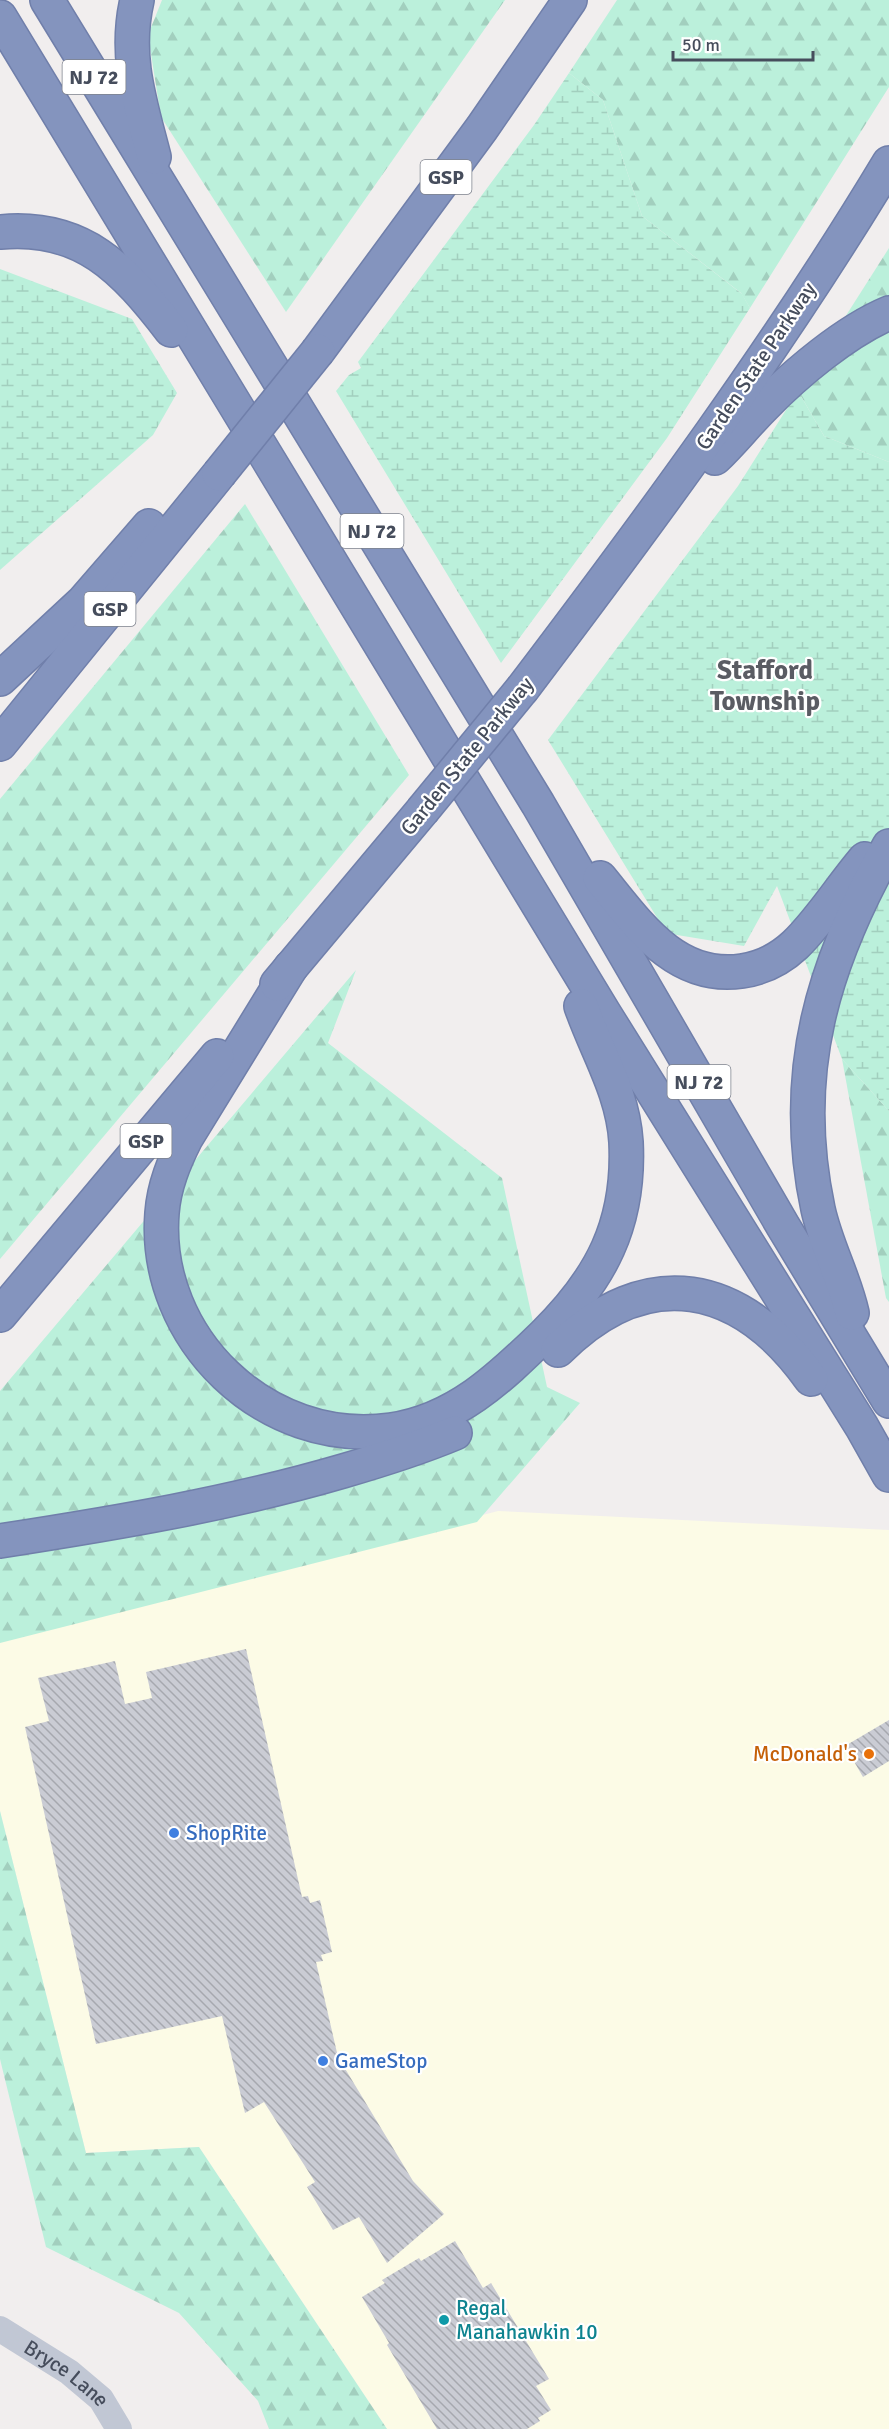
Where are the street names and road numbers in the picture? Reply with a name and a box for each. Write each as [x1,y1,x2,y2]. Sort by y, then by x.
road number: NJ 72 [62,60,125,94]
road number: GSP [420,160,472,194]
street label: Garden State Parkway [690,277,822,455]
road number: NJ 72 [340,514,404,548]
road number: GSP [84,592,136,626]
street label: Garden State Parkway [395,671,539,841]
road number: NJ 72 [668,1065,730,1099]
road number: GSP [120,1124,172,1158]
street label: Bryce Lane [19,2334,115,2411]

